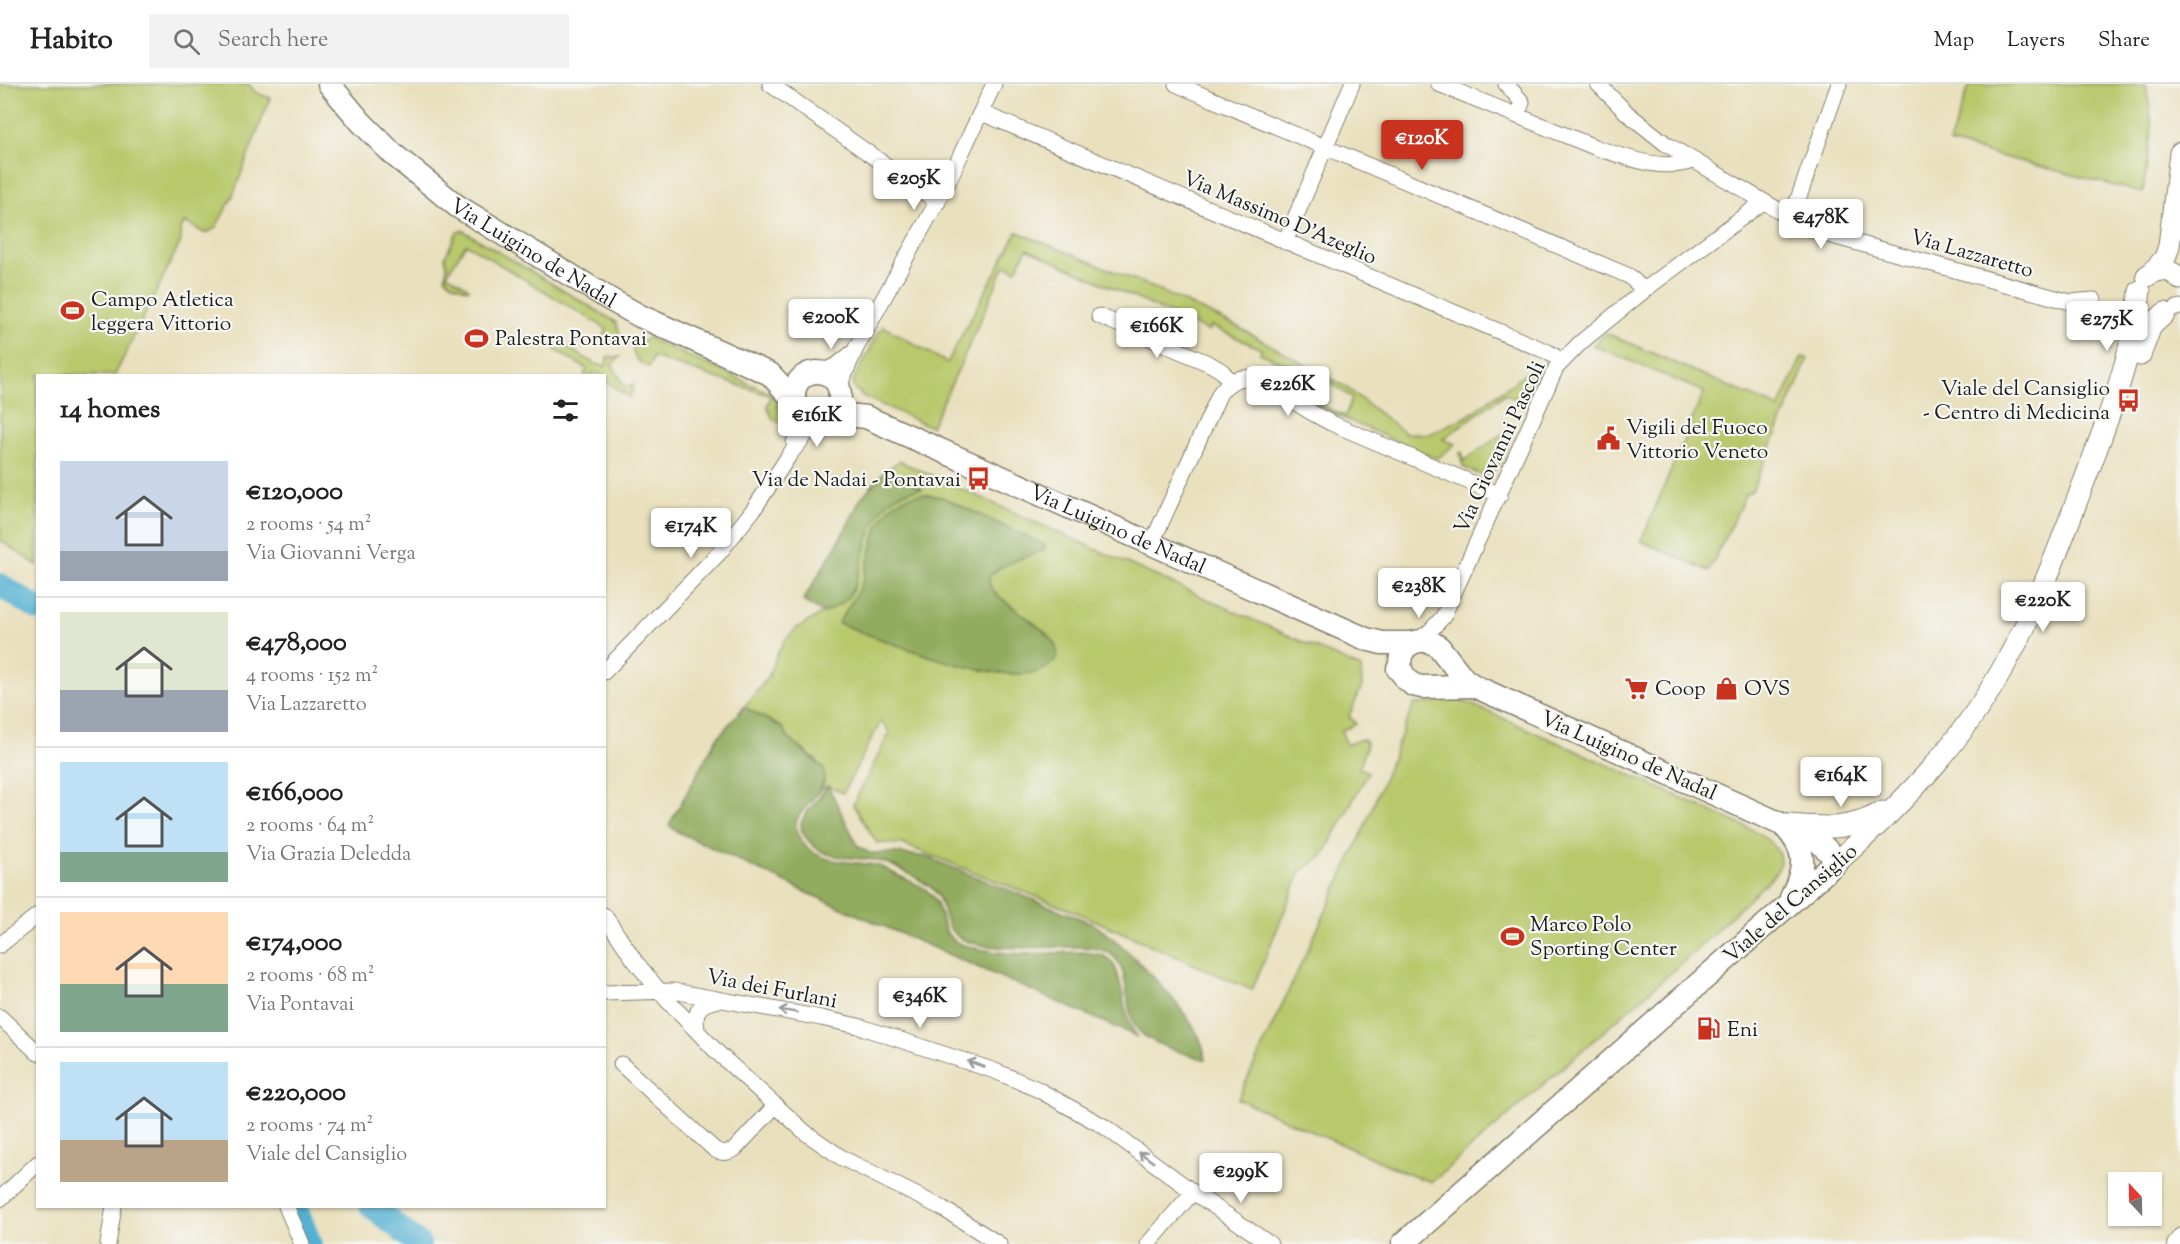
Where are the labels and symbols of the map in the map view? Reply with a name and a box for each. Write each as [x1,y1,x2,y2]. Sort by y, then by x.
pin: €120K [1380,120,1464,171]
pin: €205K [872,160,956,211]
street label: Via Massimo D'Azeglio [1177,164,1381,273]
street label: Via Luigino de Nadal [443,192,621,317]
pin: €478K [1779,199,1863,250]
street label: Via Lazzaretto [1906,223,2037,287]
place label: Campo Atletica leggera Vittorio [91,286,234,340]
sports icon: Campo Atletica leggera Vittorio [60,298,86,324]
pin: €200K [789,299,873,350]
pin: €275K [2065,301,2149,352]
pin: €166K [1115,308,1199,359]
sports icon: Palestra Pontavai [464,325,490,351]
place label: Palestra Pontavai [495,325,647,355]
street label: Via Giovanni Pascoli [1448,356,1554,539]
pin: €226K [1246,366,1330,417]
place label: Viale del Cansiglio - Centro di Medicina [1923,375,2110,429]
bus stop icon: Viale del Cansiglio - Centro di Medicina [2115,387,2141,413]
pin: €161K [775,397,859,448]
place label: Vigili del Fuoco Vittorio Veneto [1626,414,1768,468]
public building icon: Vigili del Fuoco Vittorio Veneto [1595,426,1621,452]
place label: Via de Nadai - Pontavai [752,466,961,496]
bus stop icon: Via de Nadai - Pontavai [966,466,992,492]
street label: Via Luigino de Nadal [1024,478,1210,583]
pin: €174K [649,508,733,559]
pin: €238K [1377,568,1461,619]
pin: €220K [2001,582,2085,633]
supermarket icon: Coop [1624,675,1650,701]
place label: Coop [1655,675,1706,705]
shop icon: OVS [1713,675,1739,701]
place label: OVS [1744,675,1790,705]
street label: Via Luigino de Nadal [1535,704,1721,809]
pin: €164K [1799,757,1883,808]
street label: Viale del Cansiglio [1718,838,1865,971]
place label: Marco Polo Sporting Center [1530,911,1677,965]
sports icon: Marco Polo Sporting Center [1499,923,1525,949]
street label: Via dei Furlani [704,963,840,1017]
pin: €346K [878,978,962,1029]
one-way arrow [779,1006,799,1017]
fuel station icon: Eni [1696,1016,1722,1042]
place label: Eni [1727,1016,1758,1046]
one-way arrow [967,1058,986,1069]
one-way arrow [1138,1151,1154,1164]
pin: €299K [1199,1153,1283,1204]
north arrow [2108,1172,2162,1226]

